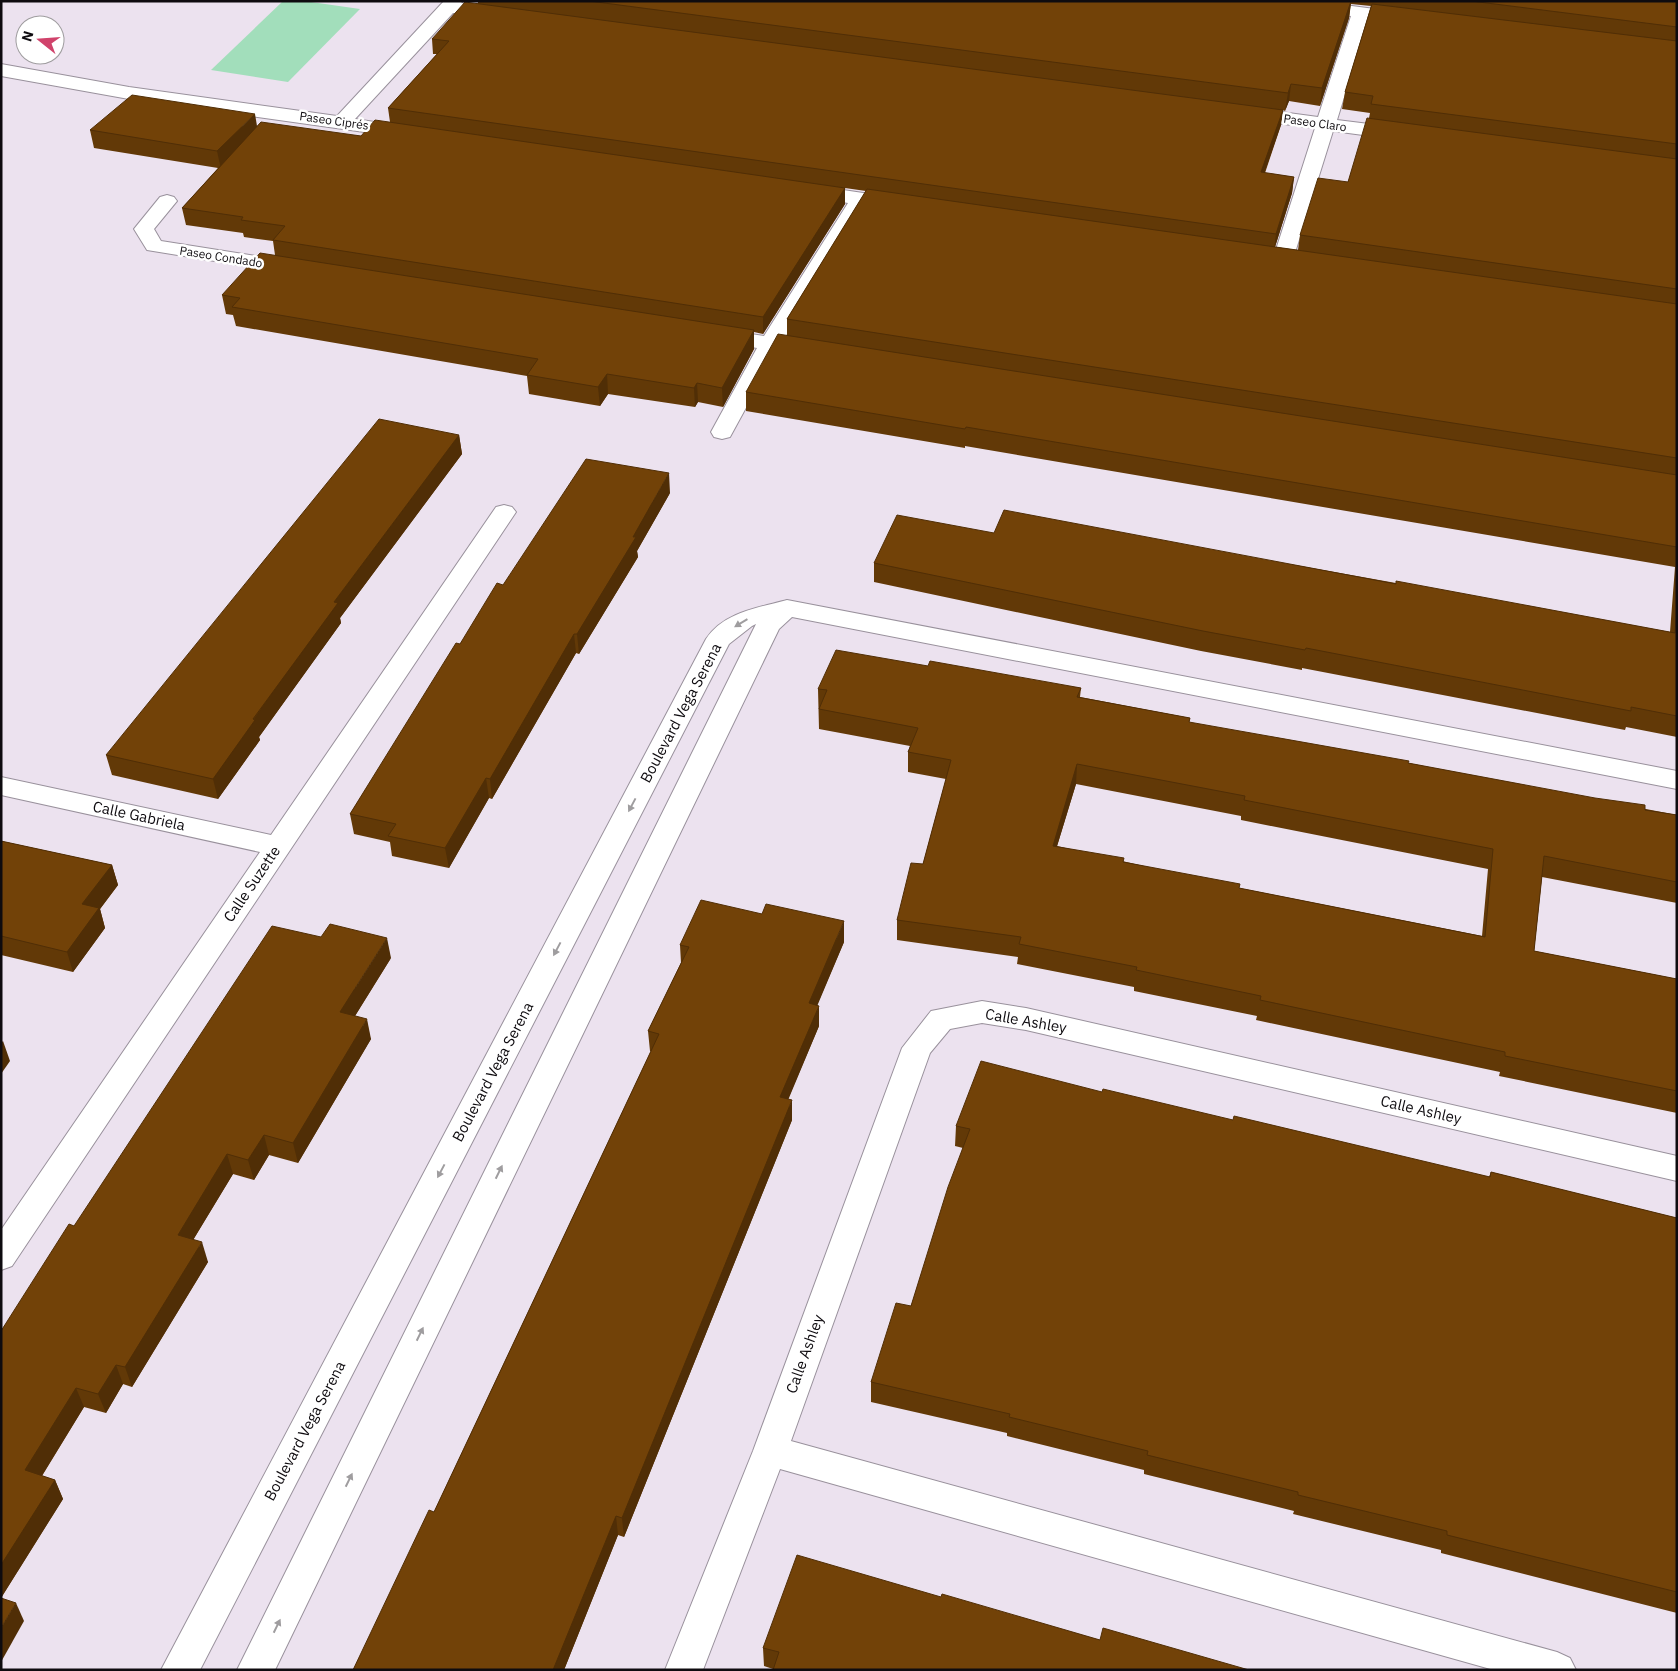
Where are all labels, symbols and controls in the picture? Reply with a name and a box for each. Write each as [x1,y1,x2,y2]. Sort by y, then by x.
north arrow [15,15,65,65]
text: N [17,29,38,44]
street label: Paseo Ciprés [298,108,370,133]
street label: Paseo Claro [1282,111,1348,134]
street label: Paseo Condado [179,243,264,270]
one-way arrow [734,619,749,627]
street label: Boulevard Vega Serena [636,640,725,786]
street label: Calle Gabriela [91,796,187,835]
one-way arrow [628,798,636,812]
street label: Calle Suzette [219,842,284,926]
one-way arrow [553,942,561,956]
street label: Boulevard Vega Serena [448,999,537,1145]
street label: Calle Ashley [984,1004,1069,1037]
street label: Calle Ashley [1379,1091,1464,1128]
one-way arrow [437,1163,445,1178]
one-way arrow [495,1165,503,1180]
street label: Calle Ashley [782,1311,828,1396]
one-way arrow [416,1327,424,1341]
street label: Boulevard Vega Serena [260,1358,349,1504]
one-way arrow [345,1473,353,1487]
one-way arrow [273,1619,281,1633]

